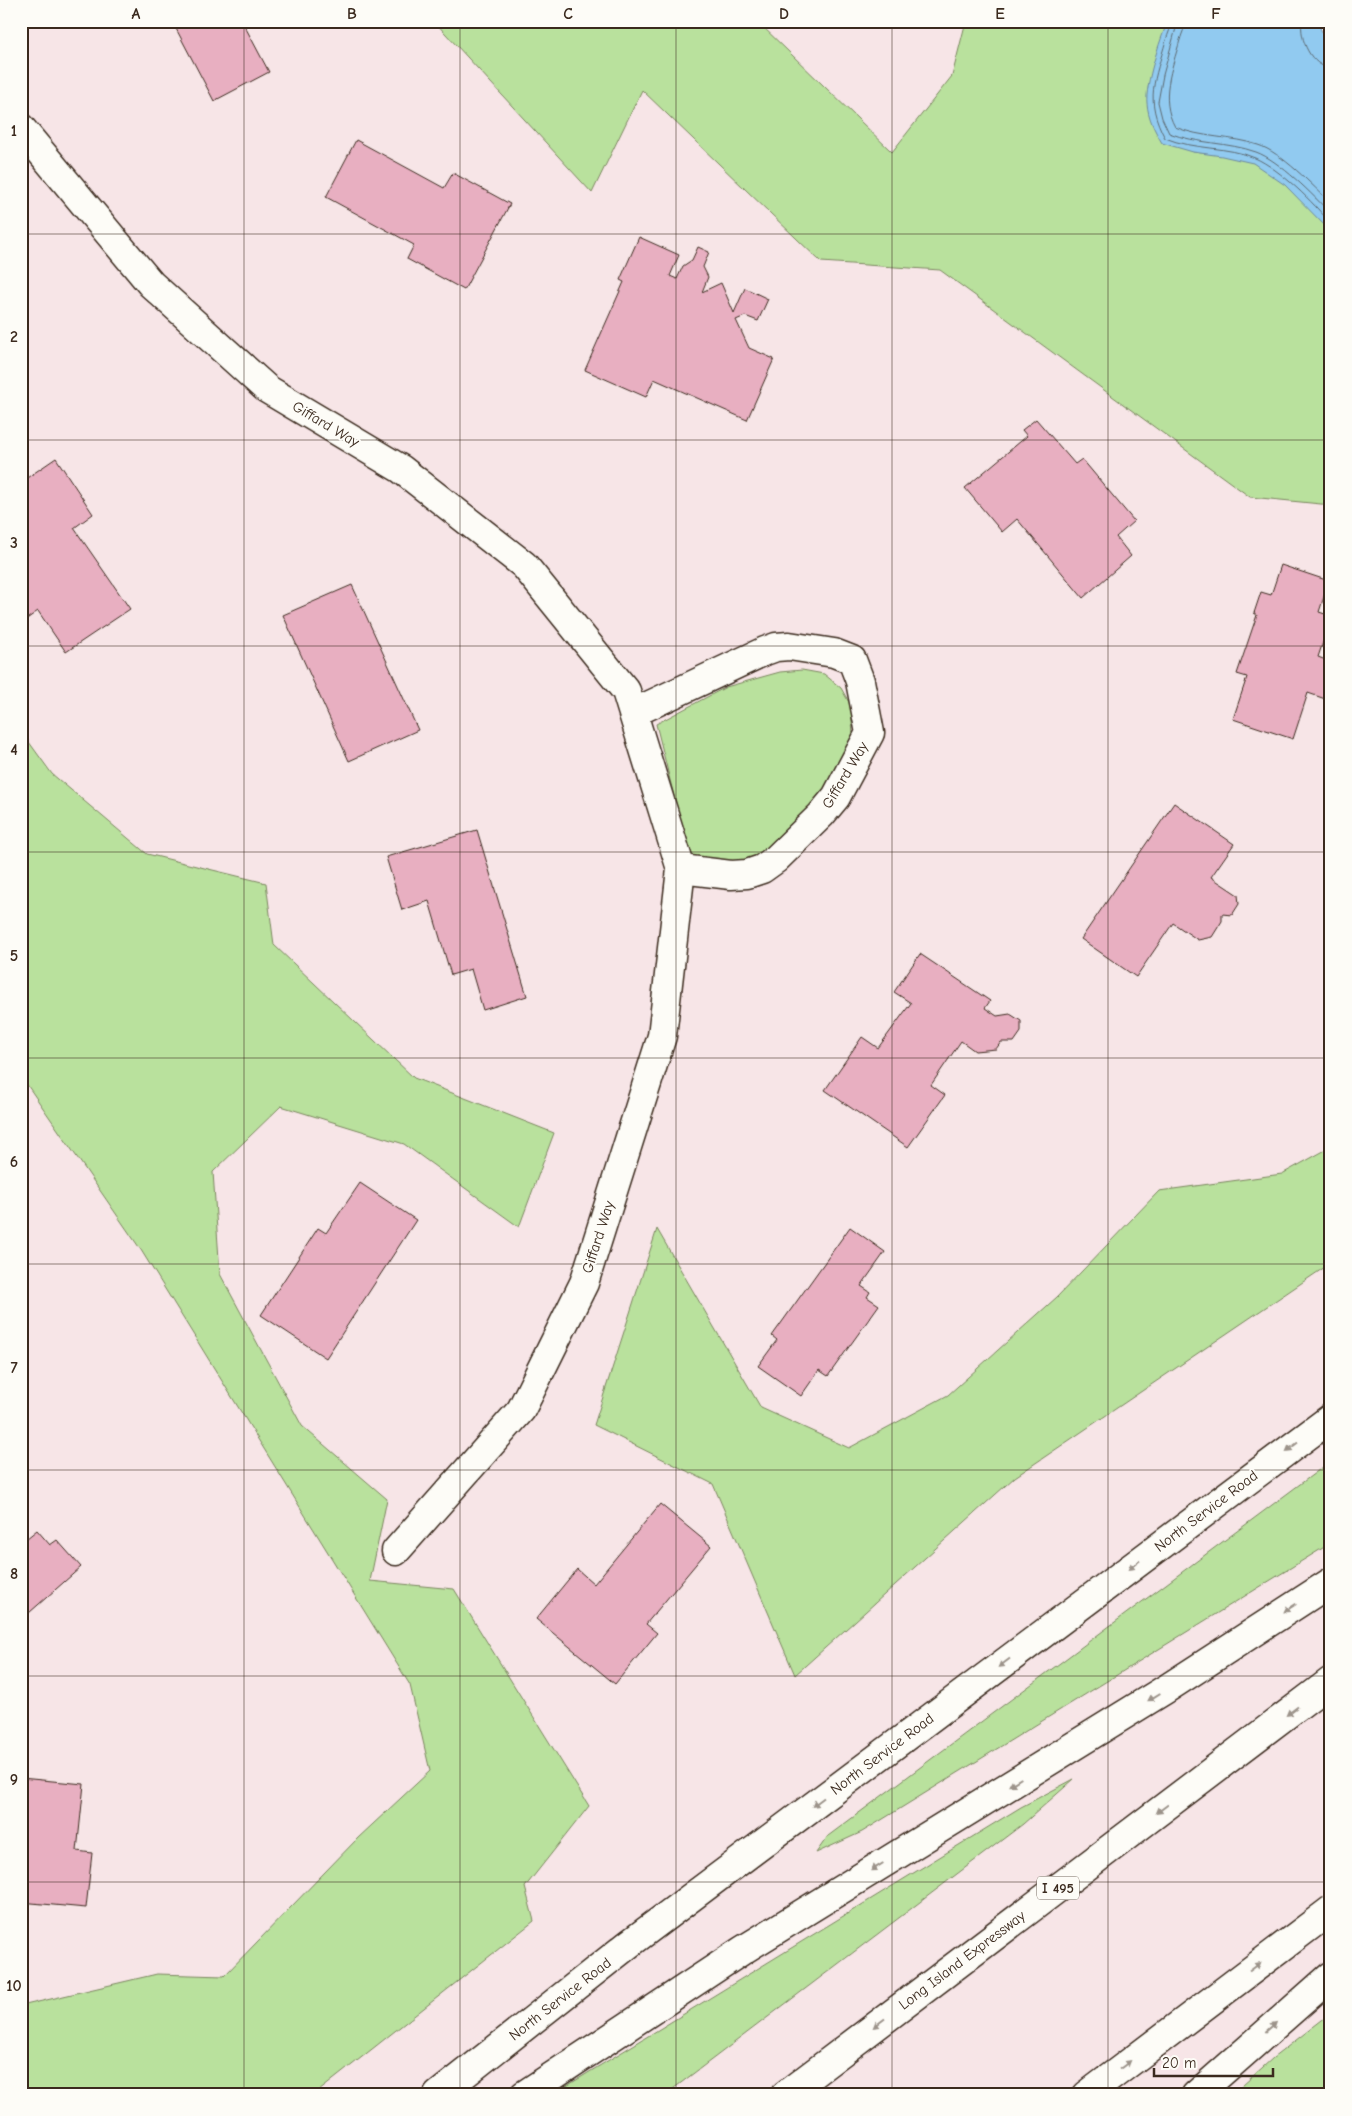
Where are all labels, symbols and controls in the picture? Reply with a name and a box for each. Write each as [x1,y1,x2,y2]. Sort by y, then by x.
text: A [132,5,141,23]
text: B [347,5,357,23]
text: C [563,5,573,23]
text: D [779,5,789,23]
text: E [995,5,1005,23]
text: F [1211,5,1221,23]
text: 1 [11,122,17,140]
text: 2 [10,328,18,346]
street label: Giffard Way [289,397,363,451]
text: 3 [10,534,18,552]
street label: Giffard Way [818,738,872,812]
text: 4 [10,741,18,759]
text: 5 [10,947,18,965]
text: 6 [10,1153,18,1171]
street label: Giffard Way [578,1198,618,1275]
text: 7 [10,1359,18,1377]
one-way arrow [1285,1442,1299,1452]
street label: North Service Road [1151,1466,1261,1556]
one-way arrow [1128,1560,1141,1571]
text: 8 [10,1565,18,1583]
one-way arrow [1283,1603,1297,1613]
one-way arrow [997,1658,1011,1668]
one-way arrow [1147,1692,1160,1701]
one-way arrow [1286,1705,1299,1716]
street label: North Service Road [827,1709,937,1799]
text: 9 [10,1771,18,1789]
one-way arrow [1009,1777,1022,1787]
one-way arrow [812,1797,825,1808]
one-way arrow [1155,1804,1169,1814]
one-way arrow [870,1863,884,1872]
road number: I 495 [1037,1876,1079,1900]
street label: Long Island Expressway [895,1906,1029,2013]
street label: North Service Road [505,1954,615,2044]
one-way arrow [1248,1962,1261,1973]
text: 10 [6,1977,22,1995]
one-way arrow [873,2018,886,2029]
one-way arrow [1265,2022,1277,2033]
scale bar [1154,2046,1273,2078]
text: 20 m [1162,2054,1196,2072]
one-way arrow [1118,2060,1131,2071]

